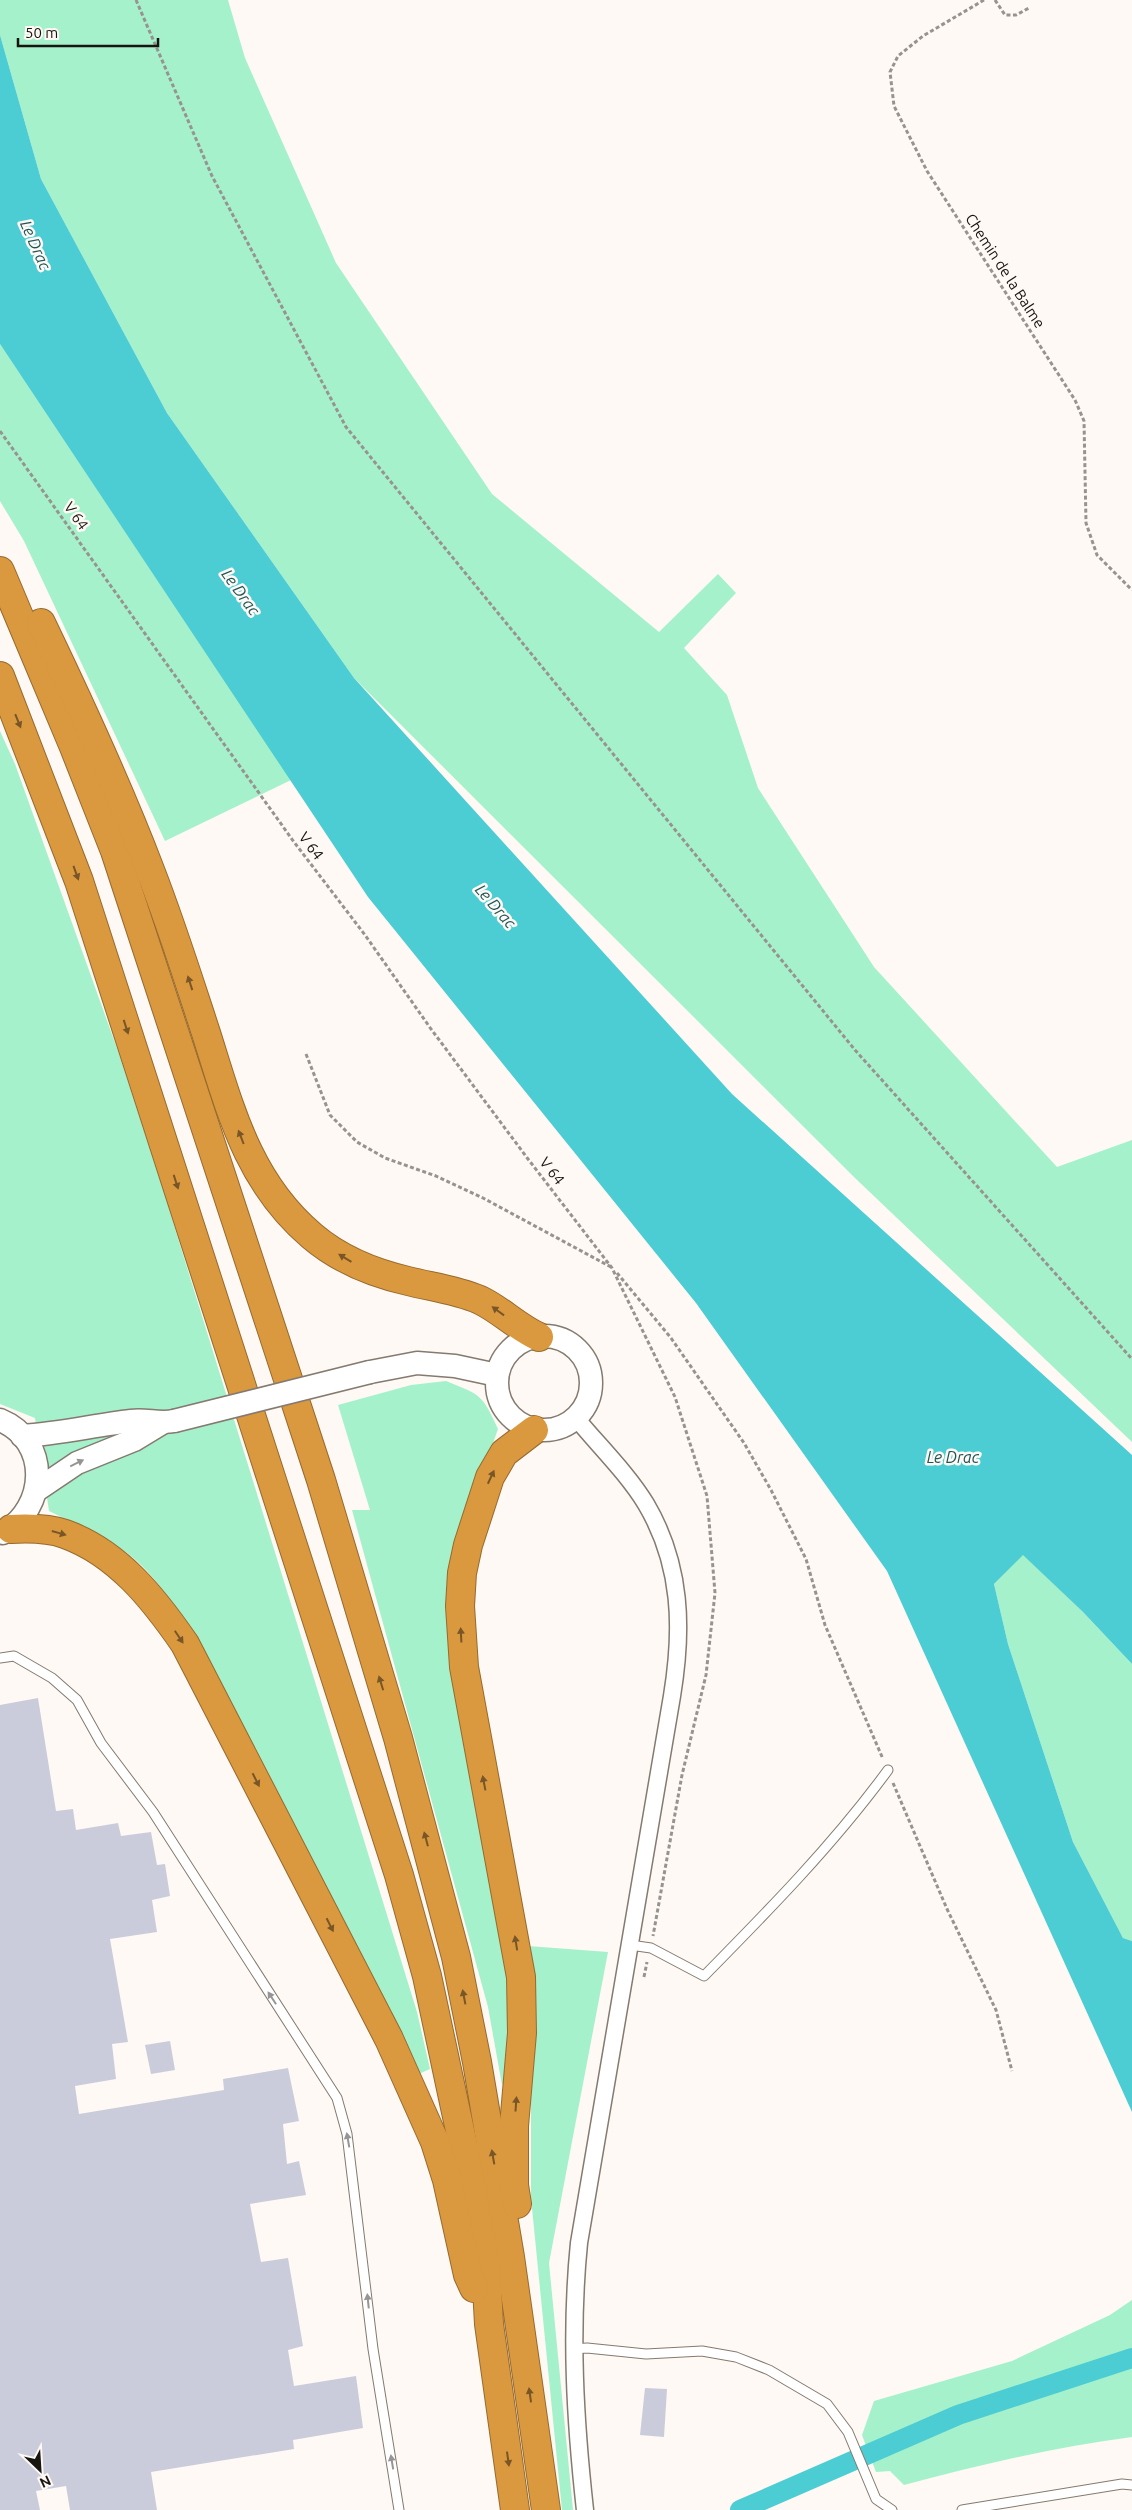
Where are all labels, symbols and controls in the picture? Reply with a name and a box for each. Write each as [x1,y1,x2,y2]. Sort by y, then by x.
scale bar [18,15,158,47]
text: 50 m [25,24,58,41]
street label: Chemin de la Balme [962,210,1049,331]
water label: Le Drac [17,217,55,273]
street label: V 64 [61,499,92,533]
water label: Le Drac [218,566,264,619]
one-way arrow [15,714,23,728]
street label: V 64 [296,829,327,863]
one-way arrow [72,866,80,881]
water label: Le Drac [472,880,520,932]
one-way arrow [185,976,193,991]
one-way arrow [123,1020,131,1035]
one-way arrow [237,1130,245,1144]
street label: V 64 [536,1154,568,1188]
one-way arrow [172,1175,180,1190]
one-way arrow [339,1253,352,1262]
one-way arrow [491,1306,504,1316]
water label: Le Drac [927,1448,980,1466]
one-way arrow [70,1459,85,1468]
one-way arrow [487,1470,495,1484]
one-way arrow [52,1529,67,1537]
one-way arrow [456,1626,464,1642]
one-way arrow [175,1630,184,1644]
one-way arrow [377,1675,385,1690]
one-way arrow [252,1773,260,1787]
one-way arrow [480,1775,488,1791]
one-way arrow [421,1831,429,1846]
one-way arrow [326,1917,334,1932]
one-way arrow [512,1934,520,1950]
one-way arrow [460,1989,468,2004]
one-way arrow [267,1992,276,2005]
one-way arrow [512,2096,520,2112]
one-way arrow [344,2132,352,2148]
one-way arrow [489,2148,497,2164]
one-way arrow [364,2293,372,2309]
one-way arrow [526,2387,534,2403]
north arrow [15,2445,65,2495]
one-way arrow [504,2451,512,2467]
one-way arrow [388,2453,396,2469]
text: N [37,2472,54,2491]

